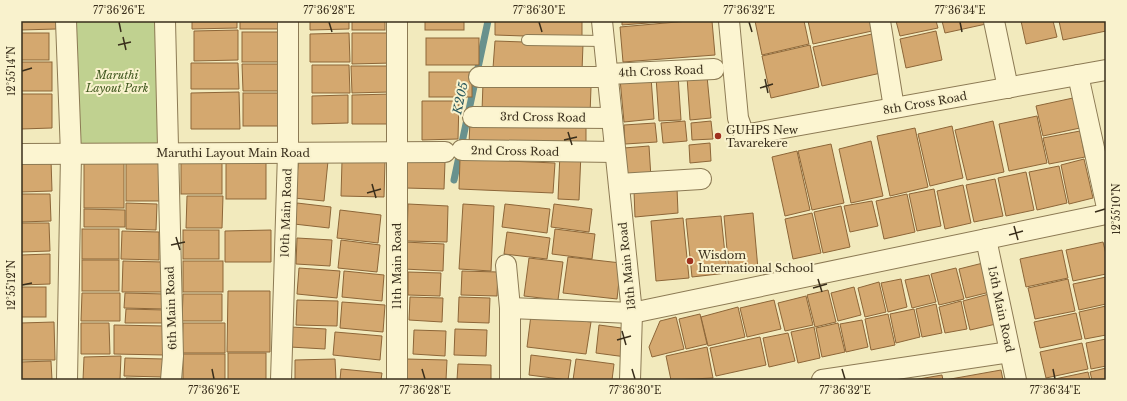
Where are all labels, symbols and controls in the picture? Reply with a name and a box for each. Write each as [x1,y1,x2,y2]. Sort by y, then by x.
text: 77°36'26"E [93,4,145,17]
text: 77°36'28"E [303,4,355,17]
text: 77°36'30"E [513,4,565,17]
text: 77°36'32"E [723,4,775,17]
text: 77°36'34"E [934,4,986,17]
text: 12°55'14"N [5,46,18,96]
street label: 4th Cross Road [618,63,704,79]
park label: Maruthi Layout Park [85,68,149,95]
water label: K205 [449,80,471,116]
street label: 8th Cross Road [882,89,969,117]
street label: 3rd Cross Road [500,109,587,125]
place label: GUHPS New Tavarekere [726,123,799,150]
marker: GUHPS New Tavarekere [713,131,723,141]
street label: 2nd Cross Road [471,143,560,159]
street label: Maruthi Layout Main Road [156,146,310,160]
street label: 10th Main Road [277,167,295,258]
text: 12°55'10"N [1110,183,1123,235]
street label: 13th Main Road [615,221,639,311]
street label: 11th Main Road [390,222,404,309]
place label: Wisdom International School [697,248,814,275]
marker: Wisdom International School [685,256,695,266]
text: 12°55'12"N [5,260,18,310]
street label: 6th Main Road [163,265,179,350]
street label: 15th Main Road [985,265,1017,354]
text: 77°36'26"E [188,384,240,397]
text: 77°36'28"E [399,384,451,397]
text: 77°36'30"E [609,384,661,397]
text: 77°36'32"E [819,384,871,397]
text: 77°36'34"E [1029,384,1081,397]

